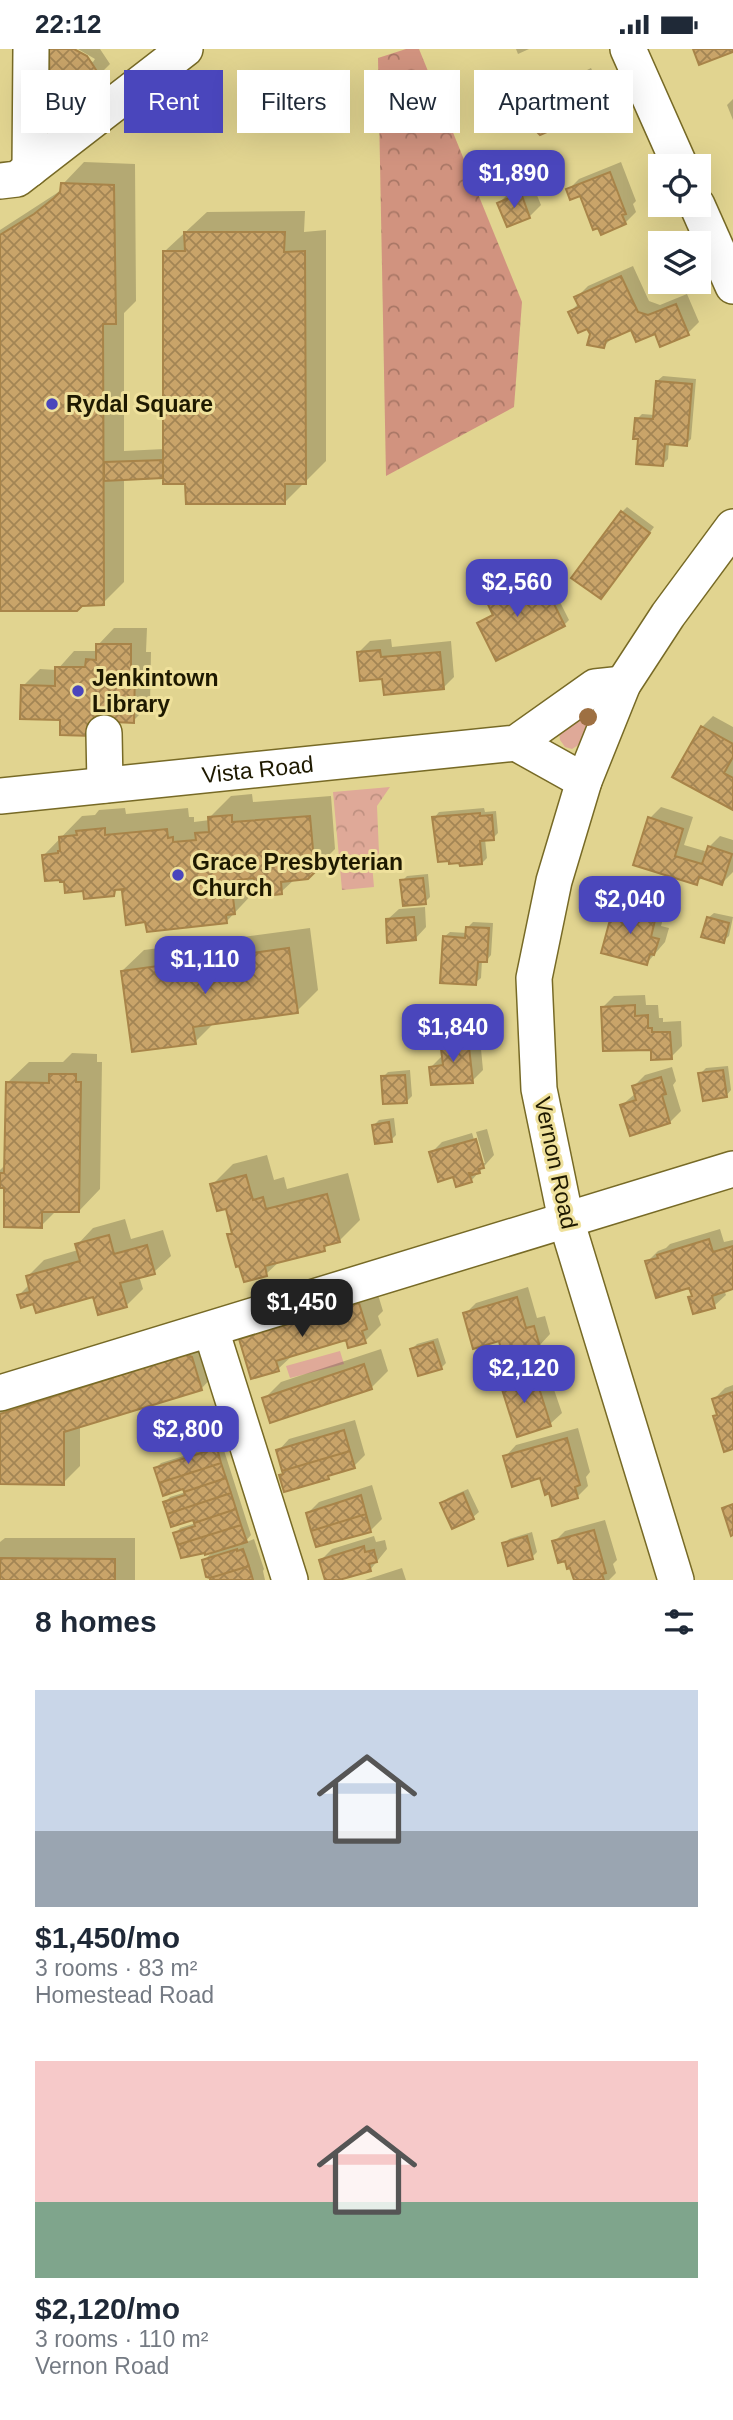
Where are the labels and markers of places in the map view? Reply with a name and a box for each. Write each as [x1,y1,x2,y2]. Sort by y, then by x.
pin: $1,890 [457,151,571,210]
place label: Rydal Square [66,391,213,417]
marker: Rydal Square [44,396,60,412]
pin: $2,560 [460,559,574,619]
place label: Jenkintown Library [92,665,219,717]
marker: Jenkintown Library [70,683,86,699]
place label: Grace Presbyterian Church [192,849,403,901]
marker: Grace Presbyterian Church [170,867,186,883]
pin: $2,040 [573,877,687,936]
pin: $1,110 [148,937,262,996]
pin: $1,840 [396,1005,510,1064]
pin: $1,450 [245,1279,359,1339]
pin: $2,120 [467,1345,581,1405]
pin: $2,800 [131,1407,245,1466]

